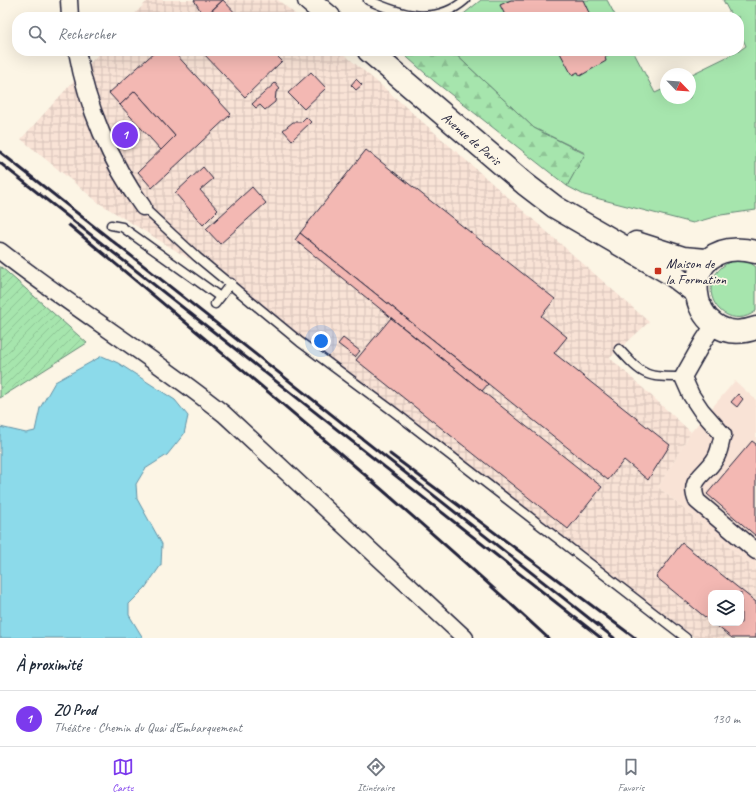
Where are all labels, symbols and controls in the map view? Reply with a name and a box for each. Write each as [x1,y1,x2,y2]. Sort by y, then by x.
search box [12,12,744,56]
icon: search [26,23,48,45]
text: Rechercher [58,25,116,44]
north arrow [660,68,696,104]
street label: Avenue de Paris [438,108,506,170]
pin: 1 [112,120,138,150]
place label: Maison de la Formation [666,255,727,288]
marker: Maison de la Formation [653,266,663,276]
your location [311,331,331,351]
map controls [708,590,744,626]
button: layers [708,590,744,626]
text: À proximité [16,654,81,675]
text: ZO Prod [54,701,96,720]
text: 1 [26,711,32,727]
text: 130 m [712,711,740,727]
text: Théâtre · Chemin du Quai d’Embarquement [54,720,242,736]
tab: Carte [112,756,134,794]
tab: Itinéraire [357,756,394,794]
tab: Favoris [618,756,644,794]

